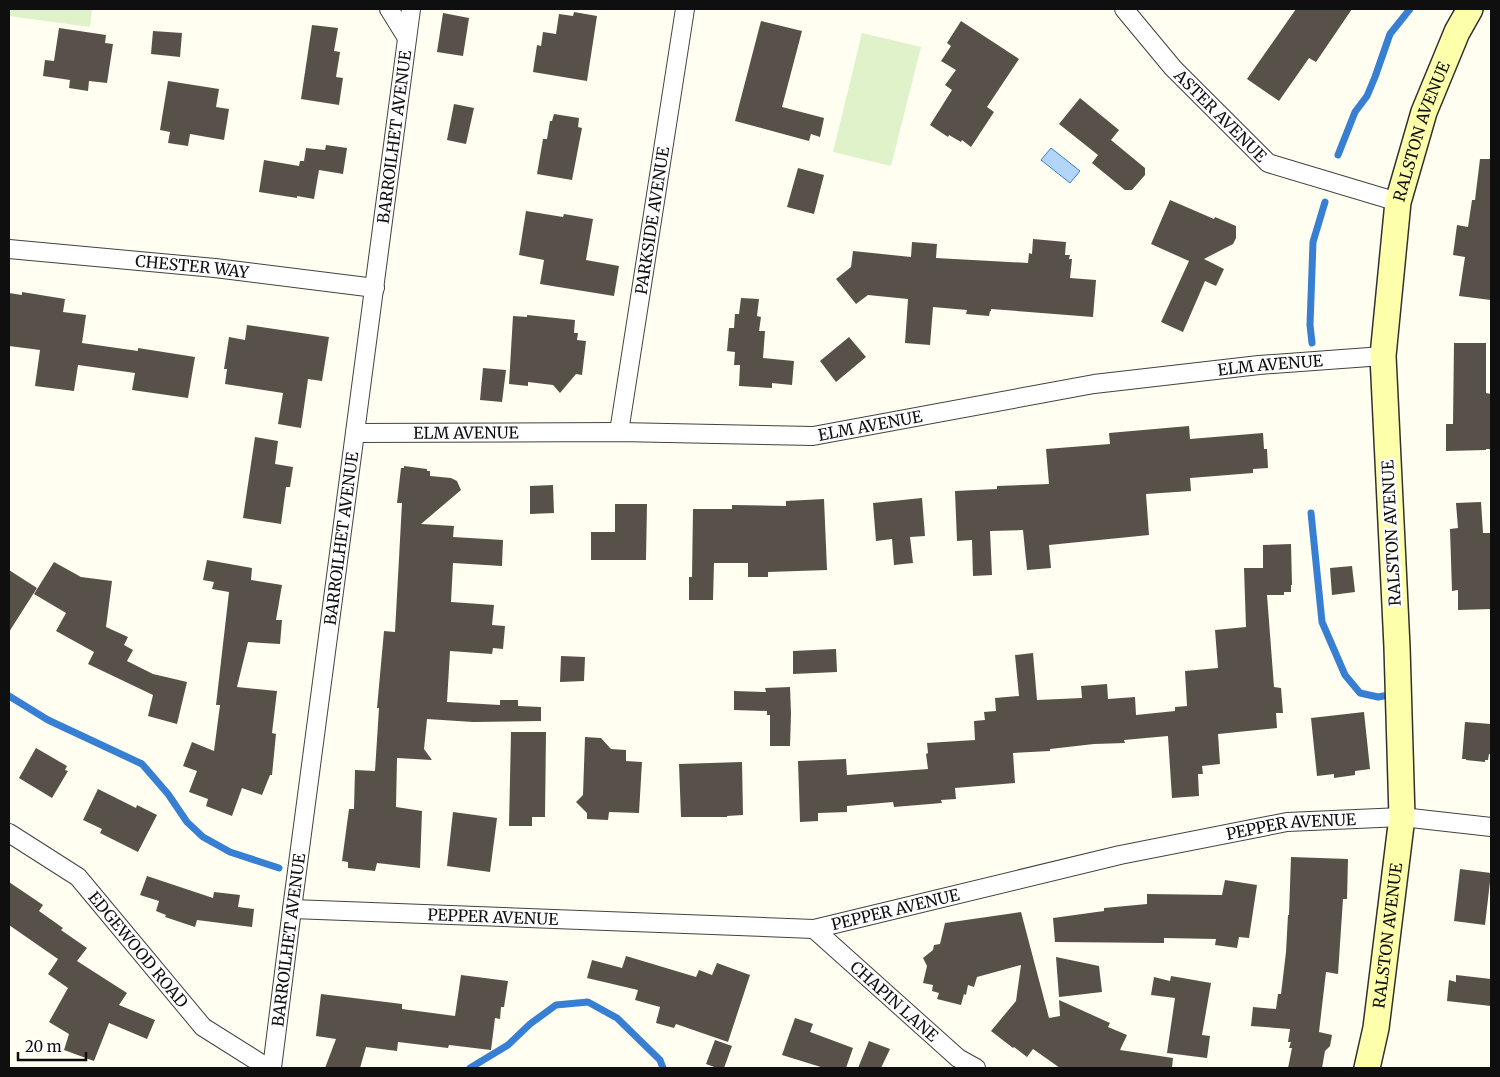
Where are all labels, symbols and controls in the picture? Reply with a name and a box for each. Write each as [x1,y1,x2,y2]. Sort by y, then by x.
street label: BARROILHET AVENUE [373,48,416,225]
street label: RALSTON AVENUE [1389,58,1454,204]
street label: ASTER AVENUE [1170,65,1272,167]
street label: PARKSIDE AVENUE [631,144,674,296]
street label: CHESTER WAY [134,251,251,282]
street label: ELM AVENUE [1216,350,1324,380]
street label: ELM AVENUE [816,406,924,445]
street label: ELM AVENUE [413,422,520,443]
street label: BARROILHET AVENUE [320,450,362,626]
street label: RALSTON AVENUE [1377,459,1405,607]
street label: PEPPER AVENUE [1224,809,1357,844]
street label: BARROILHET AVENUE [267,851,309,1028]
street label: RALSTON AVENUE [1368,861,1406,1010]
street label: PEPPER AVENUE [829,884,962,934]
street label: EDGEWOOD ROAD [84,887,192,1011]
street label: PEPPER AVENUE [427,904,560,929]
street label: CHAPIN LANE [846,957,943,1046]
scale bar [18,1030,85,1062]
text: 20 m [25,1037,62,1056]

